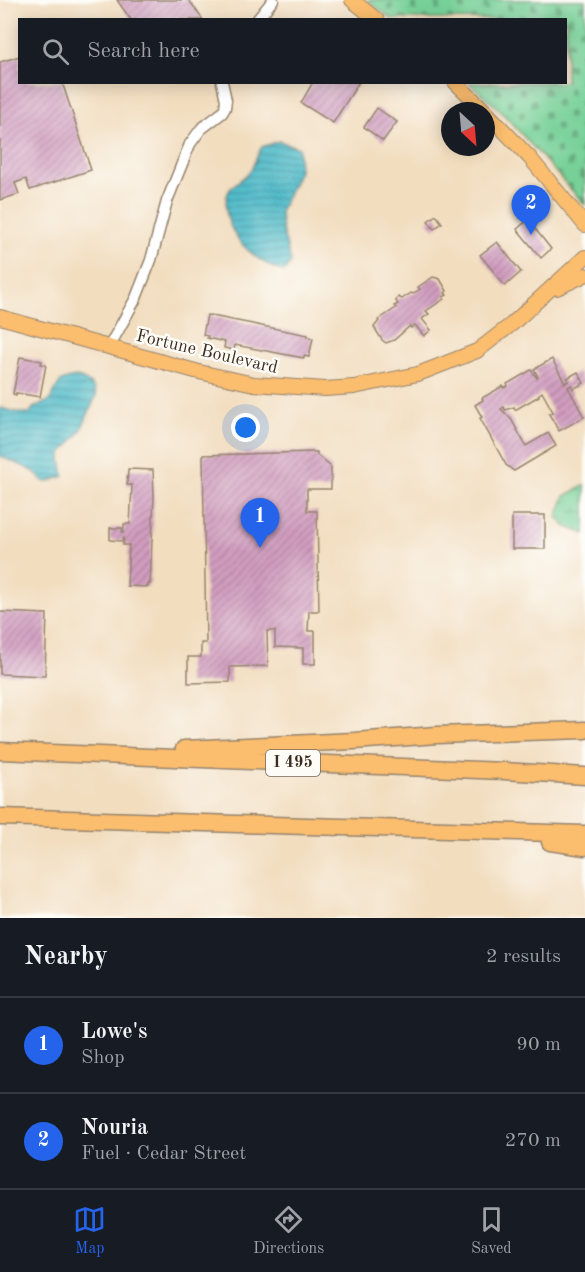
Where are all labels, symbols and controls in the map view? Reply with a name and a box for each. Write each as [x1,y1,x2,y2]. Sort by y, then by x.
search box [18,18,567,84]
icon: search [39,35,72,68]
text: Search here [87,40,200,62]
north arrow [441,102,495,156]
pin: 2 [512,186,550,235]
street label: Fortune Boulevard [134,327,280,377]
your location [231,413,260,442]
pin: 1 [240,498,280,548]
road number: I 495 [266,750,320,776]
text: Nearby [24,944,108,970]
text: 2 results [486,947,561,967]
text: Lowe's [81,1021,147,1043]
text: 1 [38,1035,49,1055]
text: 90 m [516,1035,561,1055]
text: Shop [81,1048,125,1068]
text: Nouria [81,1117,148,1139]
text: 2 [38,1131,49,1151]
text: 270 m [505,1131,561,1151]
text: Fuel · Cedar Street [81,1144,246,1164]
tab: Map [73,1203,106,1259]
tab: Directions [253,1203,324,1259]
tab: Saved [471,1203,512,1259]

